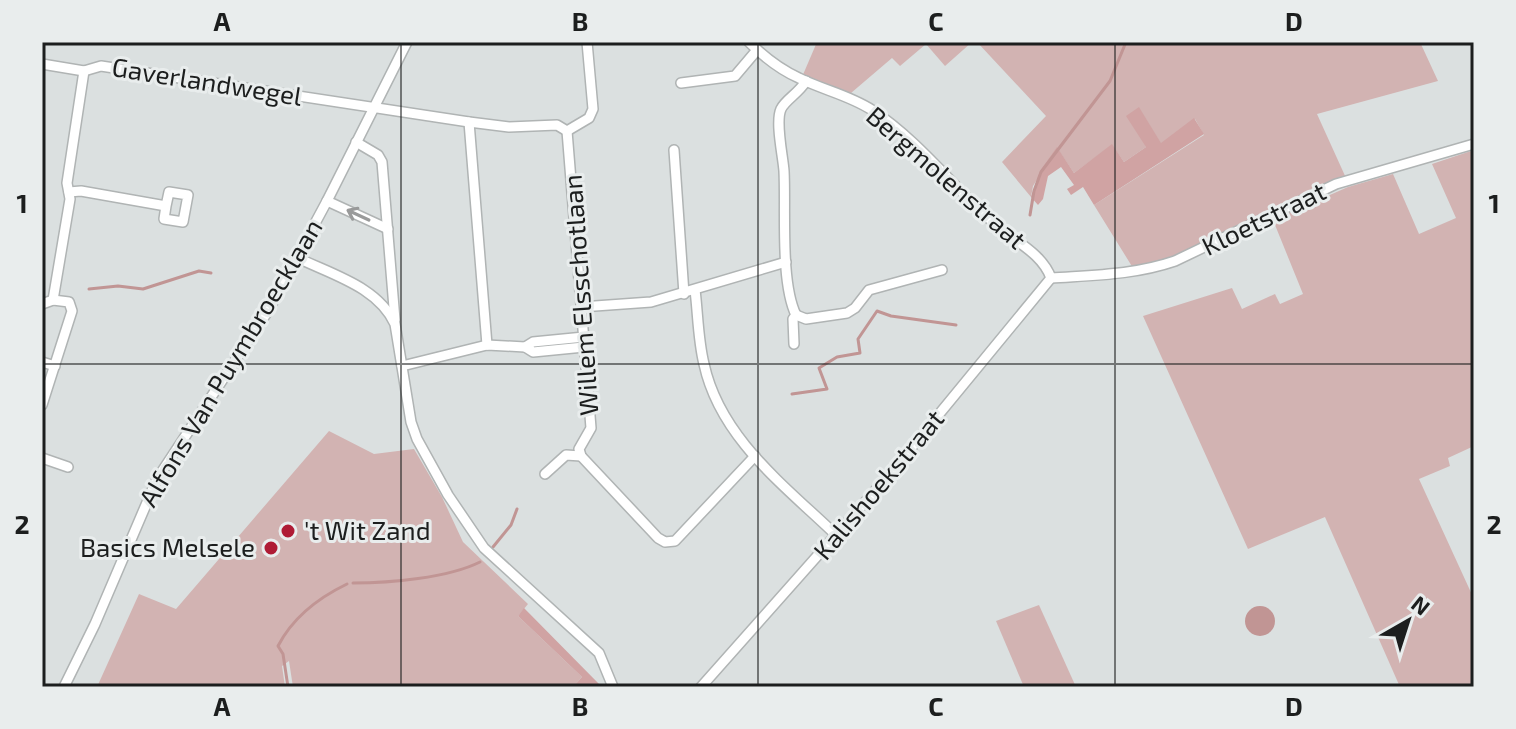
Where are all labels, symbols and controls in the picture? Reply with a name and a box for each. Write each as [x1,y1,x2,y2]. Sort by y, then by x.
text: A [214,5,231,36]
text: B [572,5,588,36]
text: C [928,5,944,36]
text: D [1285,5,1303,36]
street label: Gaverlandwegel [110,50,305,111]
street label: Bergmolenstraat [861,99,1033,255]
street label: Willem Elsschotlaan [556,174,603,417]
street label: Kloetstraat [1196,174,1330,261]
text: 1 [16,187,28,218]
text: 1 [1488,187,1500,218]
one-way arrow [346,206,370,221]
street label: Alfons Van Puymbroecklaan [132,213,328,511]
street label: Kalishoekstraat [806,403,950,565]
text: 2 [14,508,30,539]
text: 2 [1486,508,1502,539]
place label: 't Wit Zand [304,514,431,545]
marker: 't Wit Zand [279,522,297,540]
place label: Basics Melsele [80,531,255,562]
marker: Basics Melsele [262,539,280,557]
north arrow [1368,581,1448,661]
text: N [1407,590,1436,620]
text: A [214,690,231,721]
text: B [572,690,588,721]
text: C [928,690,944,721]
text: D [1285,690,1303,721]

